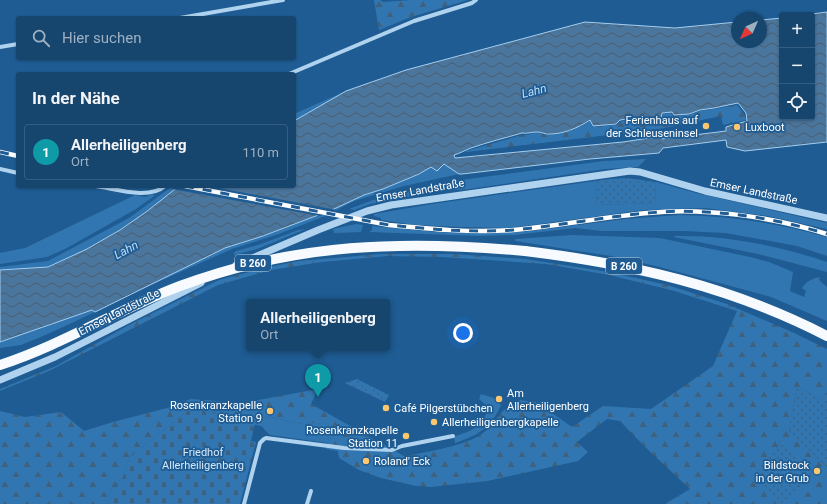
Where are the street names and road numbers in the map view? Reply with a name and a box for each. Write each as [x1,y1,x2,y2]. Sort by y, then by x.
street label: Emser Landstraße [375,176,465,205]
street label: Emser Landstraße [709,176,799,207]
road number: B 260 [235,255,271,271]
road number: B 260 [606,258,642,274]
street label: Emser Landstraße [77,286,162,338]

